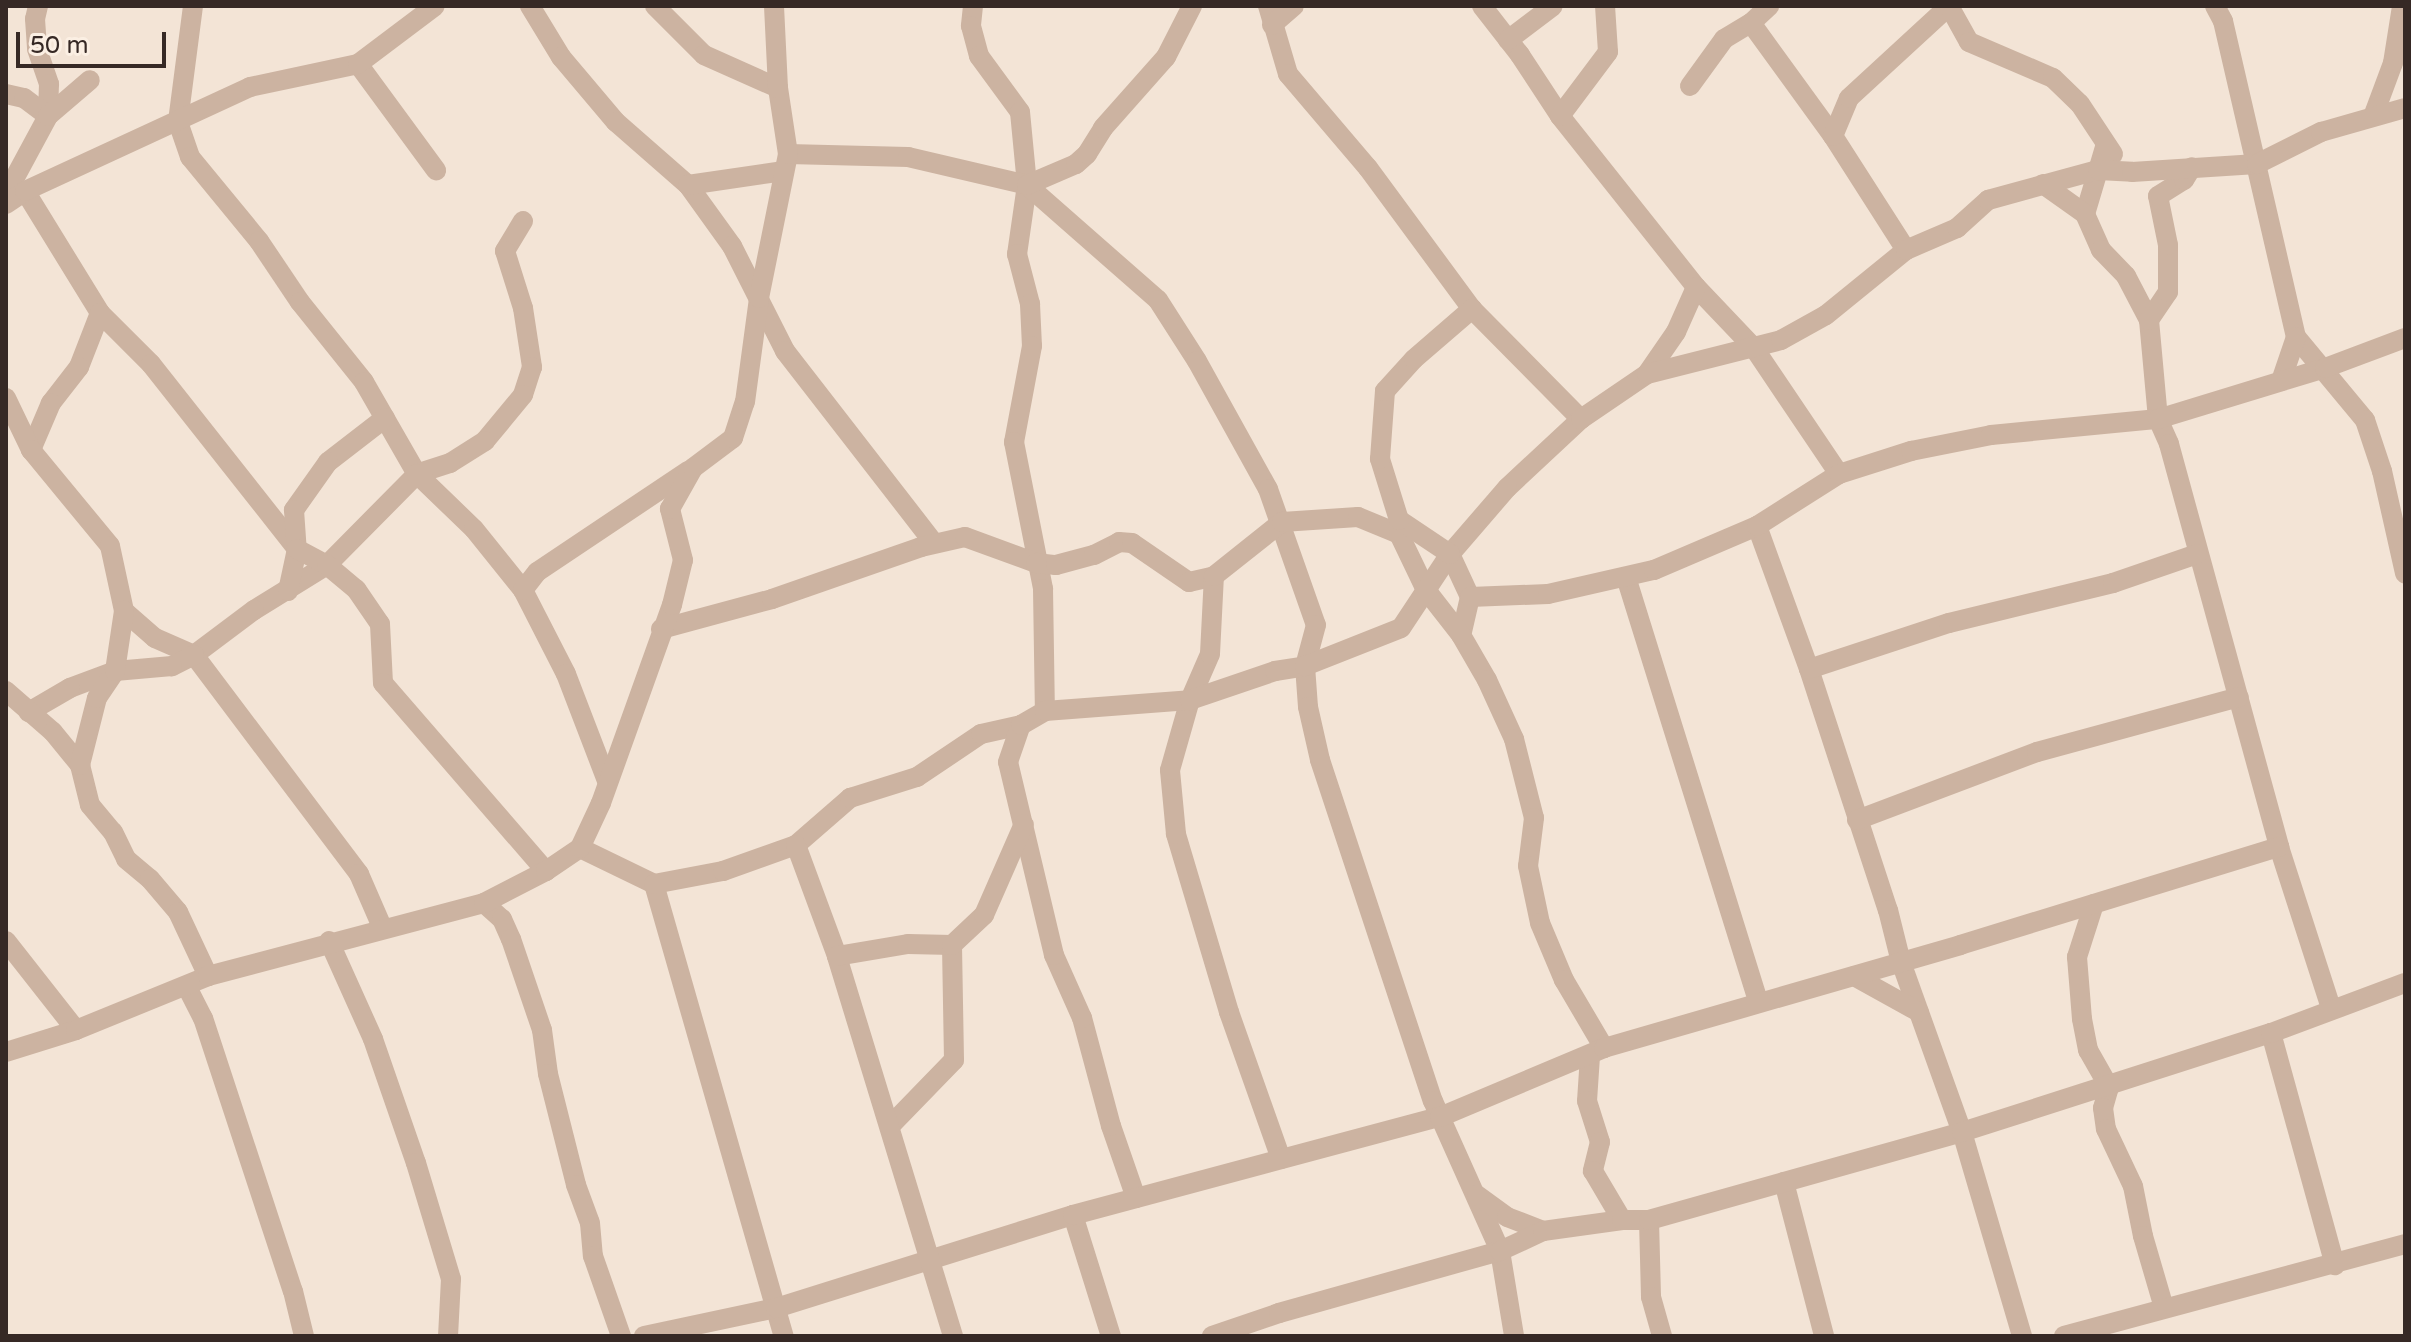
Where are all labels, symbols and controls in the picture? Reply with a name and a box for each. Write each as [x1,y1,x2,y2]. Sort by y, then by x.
scale bar [20,16,170,66]
text: 50 m [30,31,88,60]

